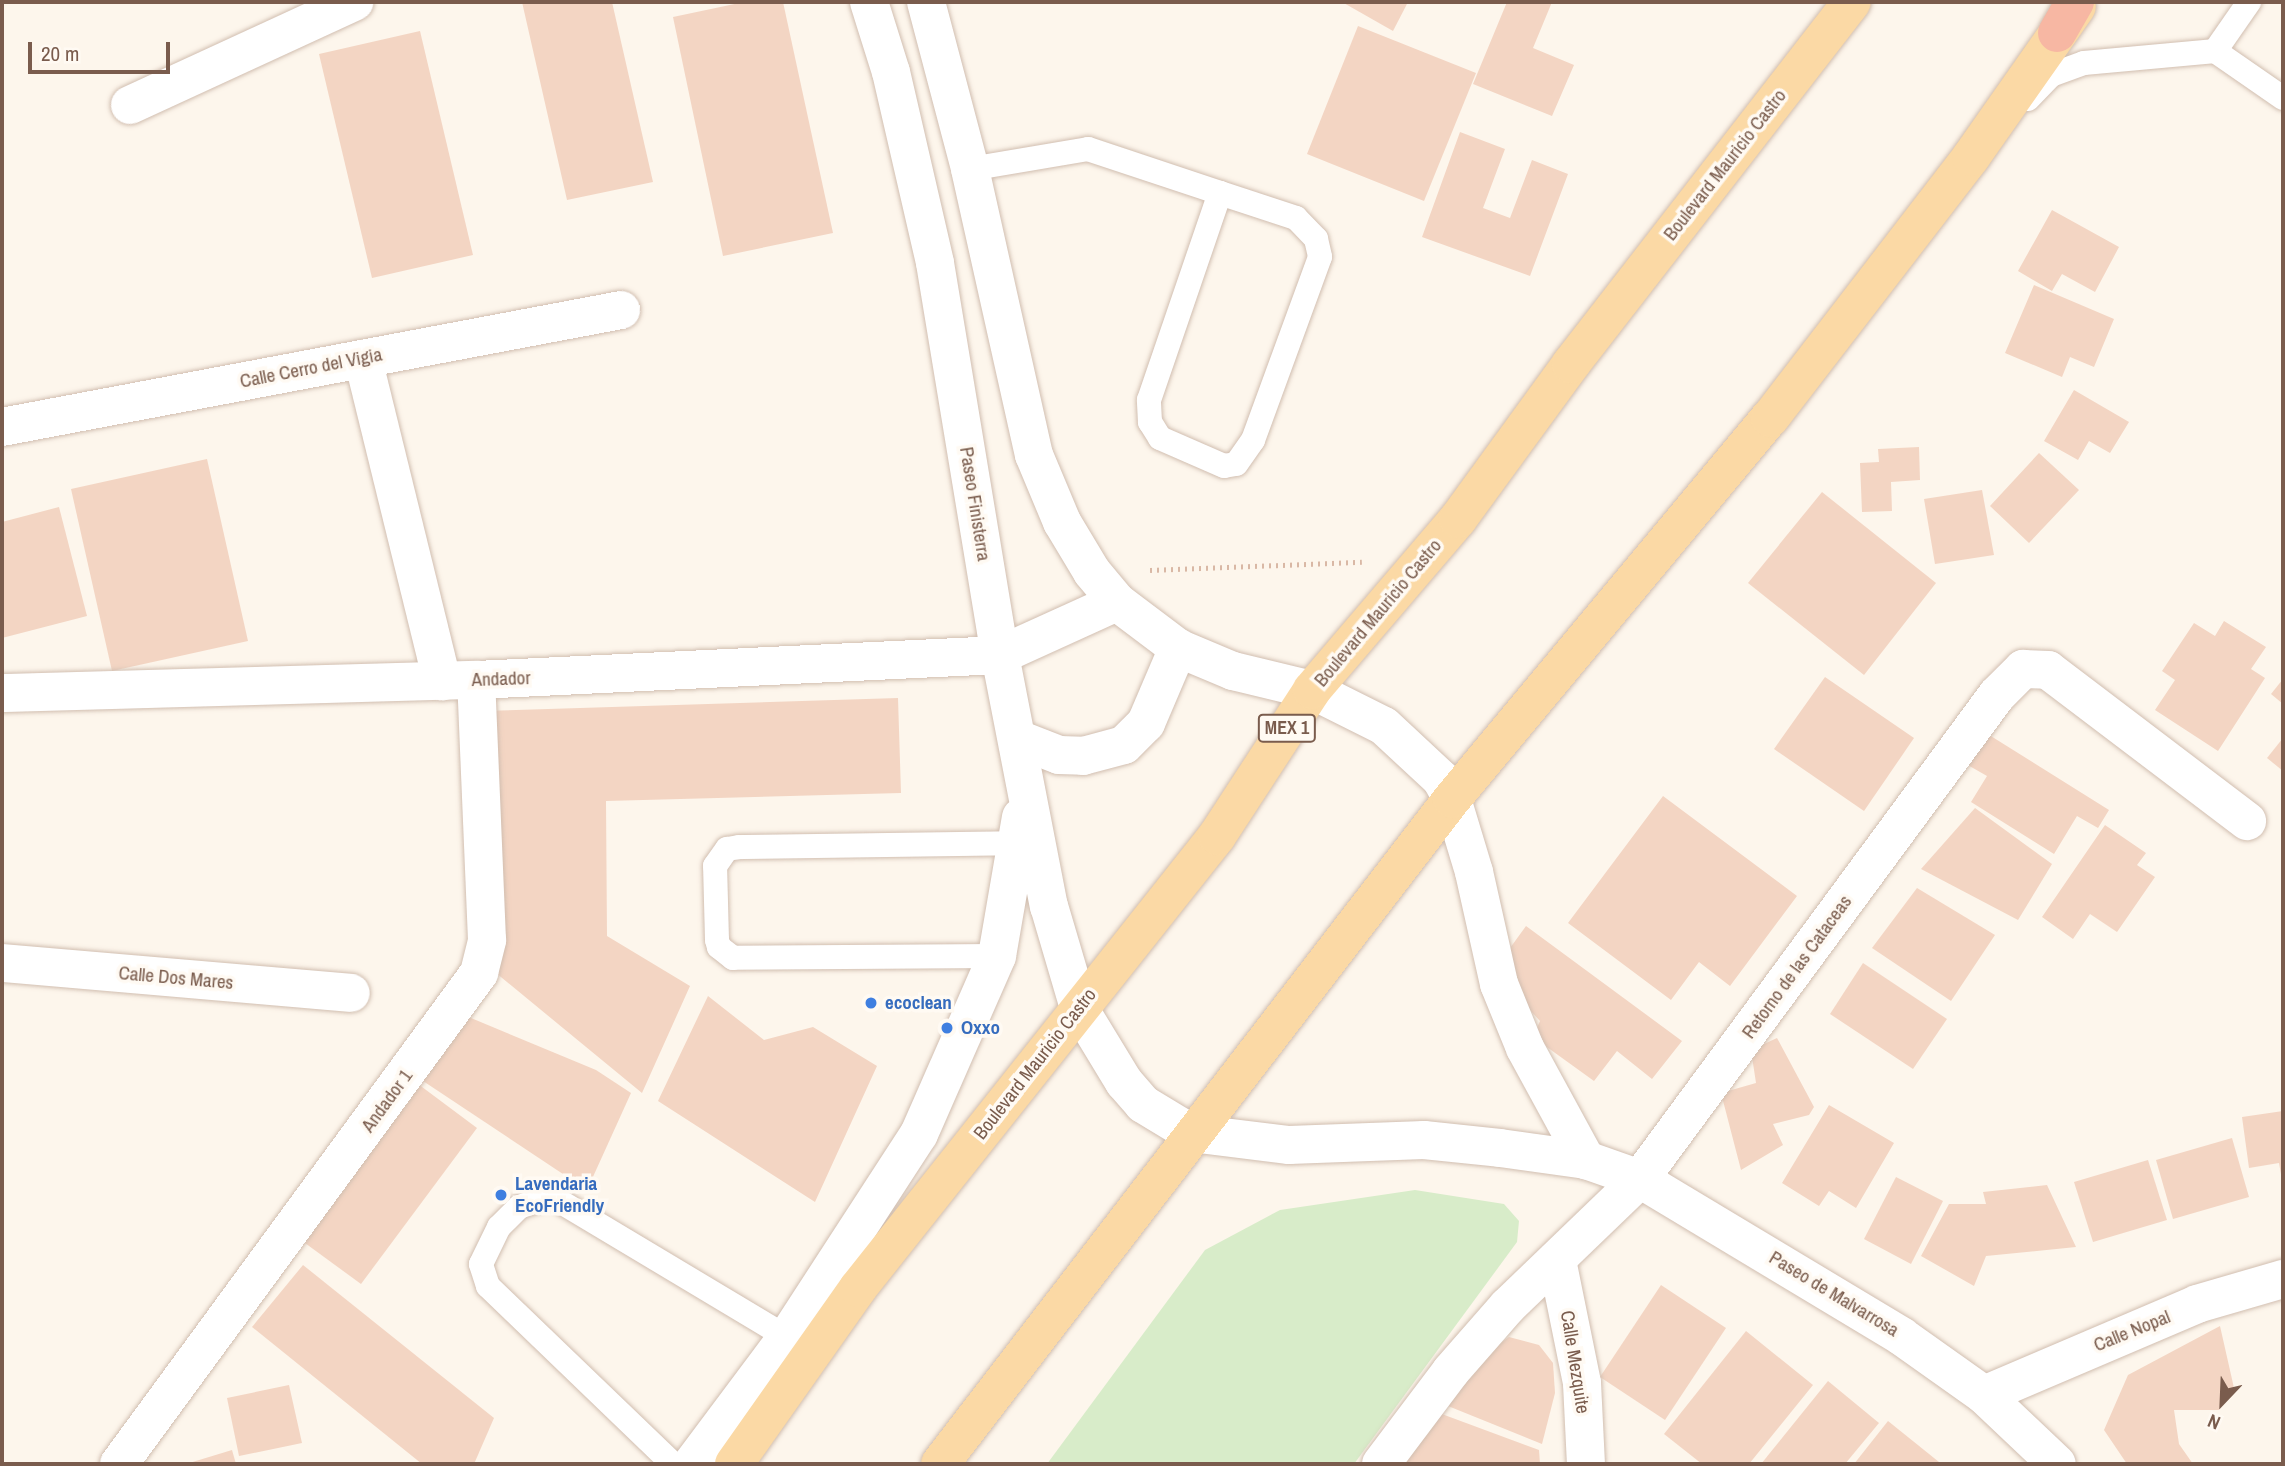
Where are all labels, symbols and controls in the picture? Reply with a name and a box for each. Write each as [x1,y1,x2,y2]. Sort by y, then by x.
scale bar [32,28,173,72]
text: 20 m [41,39,79,68]
street label: Boulevard Mauricio Castro [1659,85,1791,245]
street label: Calle Cerro del Vigia [238,343,384,393]
street label: Paseo Finisterra [955,445,995,563]
street label: Boulevard Mauricio Castro [1310,535,1446,691]
street label: Andador [471,667,531,691]
road number: MEX 1 [1257,714,1317,742]
street label: Retorno de las Cataceas [1737,891,1857,1043]
street label: Calle Dos Mares [118,962,234,994]
street label: Boulevard Mauricio Castro [969,984,1101,1144]
place label: ecoclean [885,992,952,1014]
marker: ecoclean [863,995,879,1011]
place label: Oxxo [961,1017,1000,1039]
marker: Oxxo [939,1020,955,1036]
street label: Andador 1 [357,1065,417,1137]
place label: Lavendaria EcoFriendly [515,1173,604,1217]
marker: Lavendaria EcoFriendly [493,1187,509,1203]
street label: Paseo de Malvarrosa [1765,1246,1903,1342]
street label: Calle Nopal [2090,1305,2174,1357]
street label: Calle Mezquite [1556,1309,1594,1415]
north arrow [2187,1368,2257,1438]
text: N [2204,1408,2224,1436]

